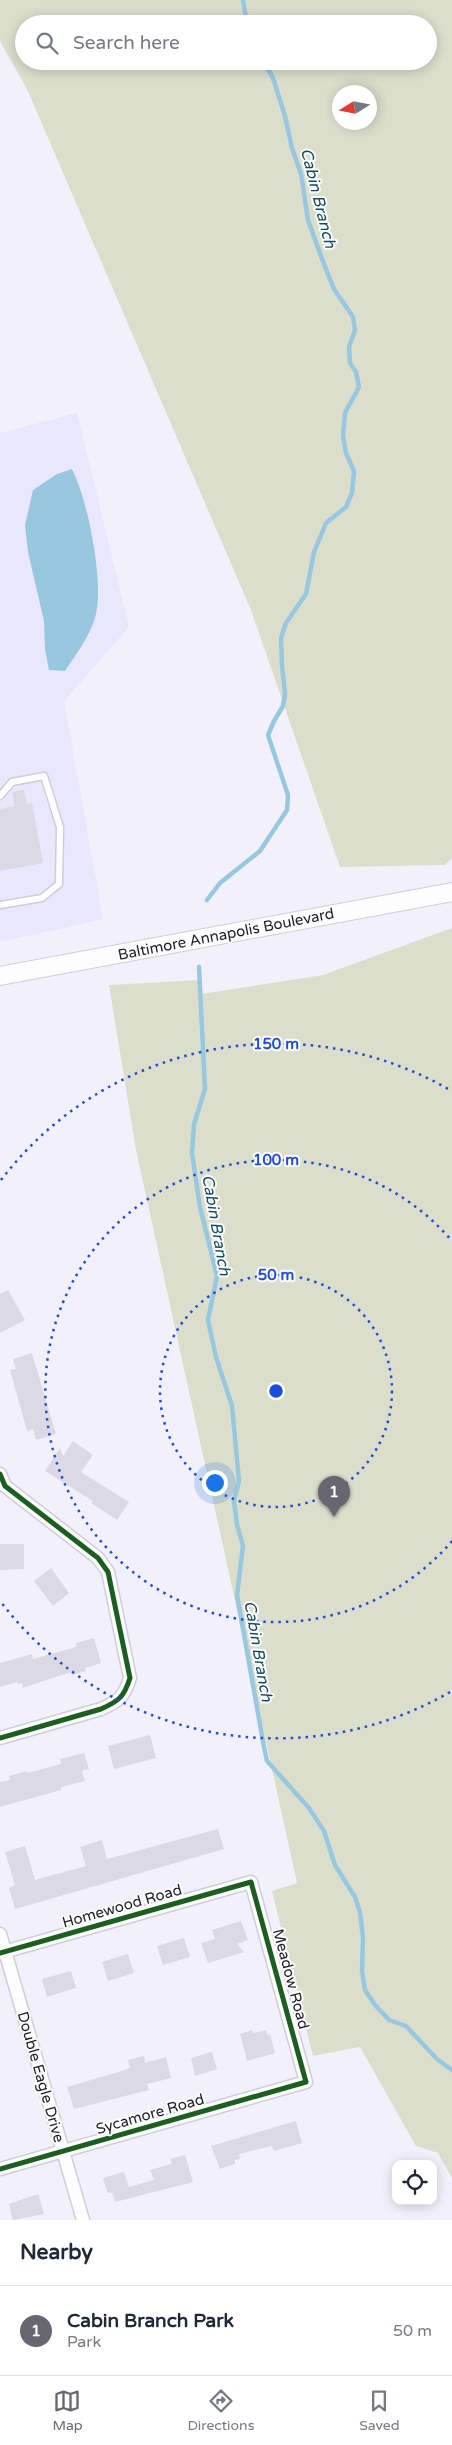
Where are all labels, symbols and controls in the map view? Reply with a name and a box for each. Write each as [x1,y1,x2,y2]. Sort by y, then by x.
search box [15,15,437,70]
icon: search [33,29,61,57]
text: Search here [73,32,180,54]
north arrow [332,85,377,130]
water label: Cabin Branch [296,146,340,251]
street label: Baltimore Annapolis Boulevard [116,904,336,964]
text: 150 m [253,1035,299,1053]
text: 100 m [253,1151,299,1169]
water label: Cabin Branch [197,1173,235,1278]
text: 50 m [258,1266,294,1284]
centre of rings [267,1382,285,1400]
your location [202,1470,228,1496]
pin: 1 [318,1476,350,1517]
water label: Cabin Branch [239,1599,277,1704]
street label: Homewood Road [60,1880,184,1932]
street label: Meadow Road [269,1927,313,2031]
street label: Double Eagle Drive [14,2010,68,2144]
street label: Sycamore Road [94,2090,206,2138]
map controls [392,2160,437,2205]
button: locate [392,2160,437,2205]
text: Nearby [20,2240,93,2265]
text: Cabin Branch Park [67,2310,234,2332]
text: 1 [31,2321,41,2341]
text: 50 m [393,2321,432,2341]
text: Park [67,2332,101,2352]
tab: Map [52,2387,83,2434]
tab: Directions [187,2387,254,2434]
tab: Saved [359,2387,400,2434]

